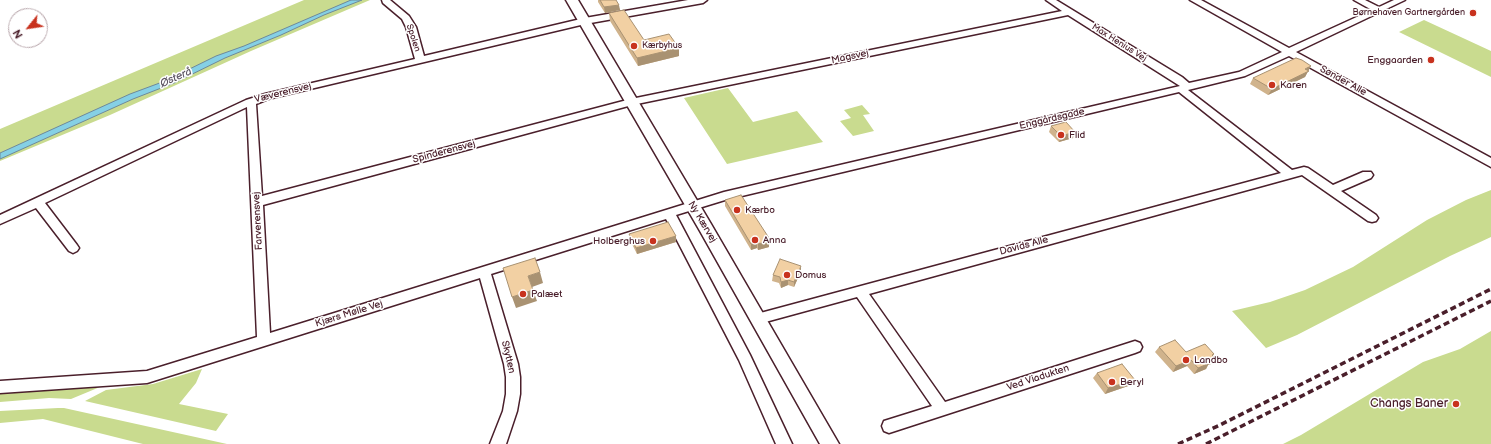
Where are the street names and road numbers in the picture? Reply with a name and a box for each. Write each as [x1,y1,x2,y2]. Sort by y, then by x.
street label: Max Henius Vej [1089,22,1149,64]
street label: Spolen [404,23,422,53]
street label: Magsvej [830,47,870,67]
street label: Sønder Alle [1317,63,1369,99]
street label: Væverensvej [253,80,313,106]
street label: Enggårdsgade [1018,106,1086,132]
street label: Spinderensvej [411,138,477,166]
street label: Farverensvej [250,191,266,251]
street label: Ny Kærvej [685,199,719,245]
street label: Davids Alle [998,234,1050,258]
street label: Kjærs Mølle Vej [314,298,384,330]
street label: Skytten [498,340,518,374]
street label: Ved Viadukten [1005,362,1071,394]

